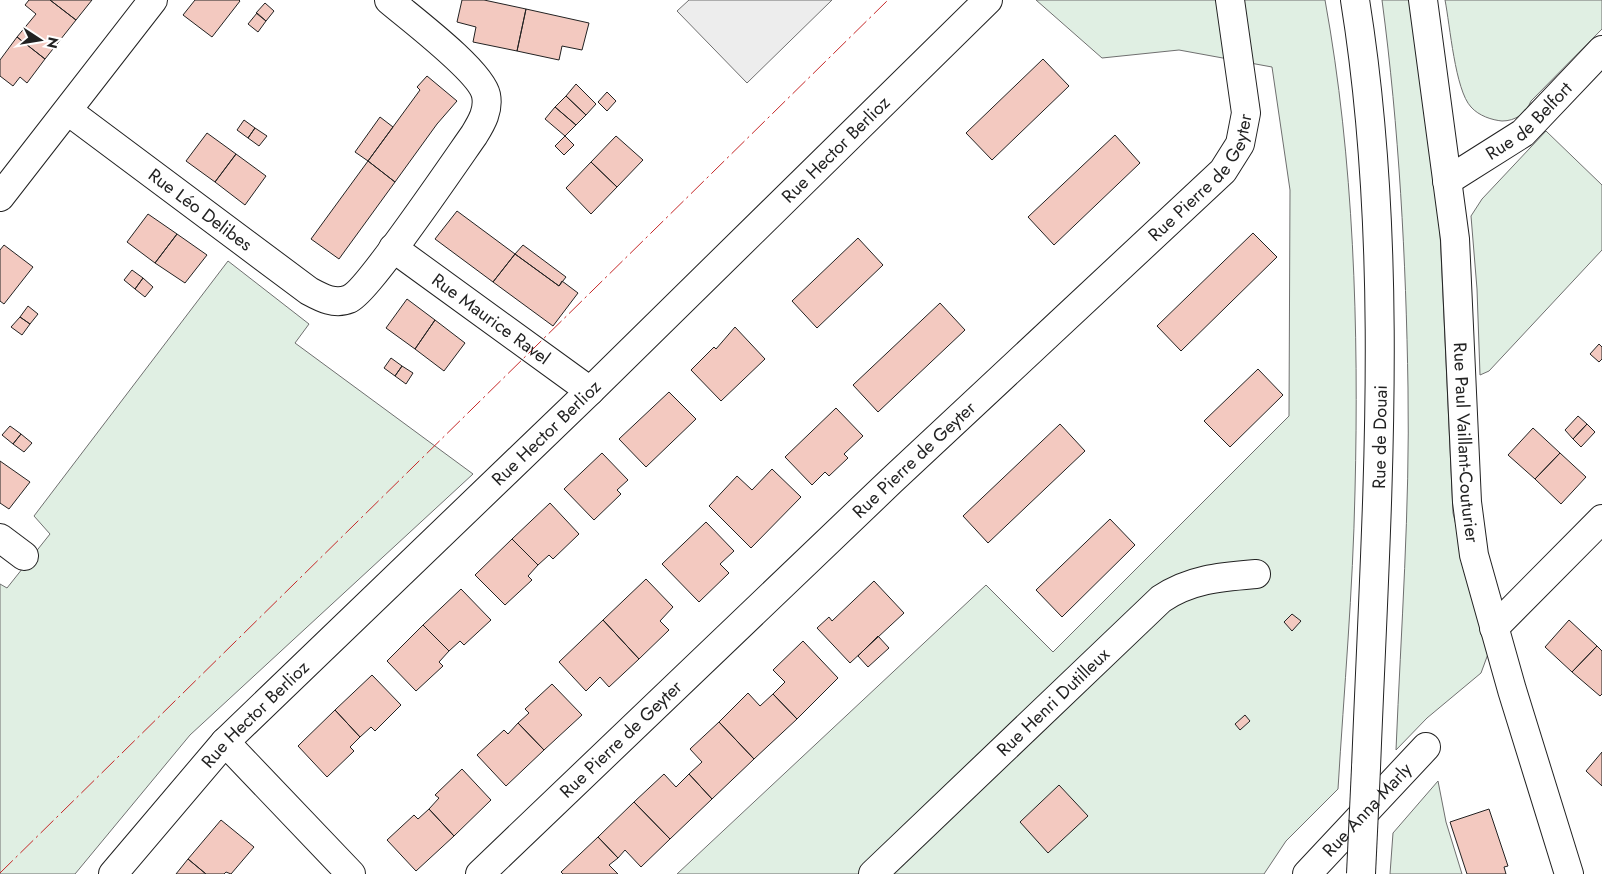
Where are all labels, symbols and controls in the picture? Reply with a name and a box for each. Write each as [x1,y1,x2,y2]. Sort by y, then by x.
north arrow [15,15,65,65]
text: N [42,35,64,50]
street label: Rue de Belfort [1481,76,1579,166]
street label: Rue Hector Berlioz [776,90,896,209]
street label: Rue Pierre de Geyter [1142,111,1259,247]
street label: Rue Léo Delibes [143,162,258,257]
street label: Rue Maurice Ravel [426,267,556,371]
street label: Rue Paul Vaillant-Couturier [1447,342,1485,545]
street label: Rue Hector Berlioz [486,374,607,492]
street label: Rue de Douai [1366,385,1394,489]
street label: Rue Pierre de Geyter [847,395,982,524]
street label: Rue Henri Dutilleux [991,641,1116,762]
street label: Rue Hector Berlioz [195,654,316,774]
street label: Rue Pierre de Geyter [554,674,689,804]
street label: Rue Anna Marly [1316,757,1418,863]

